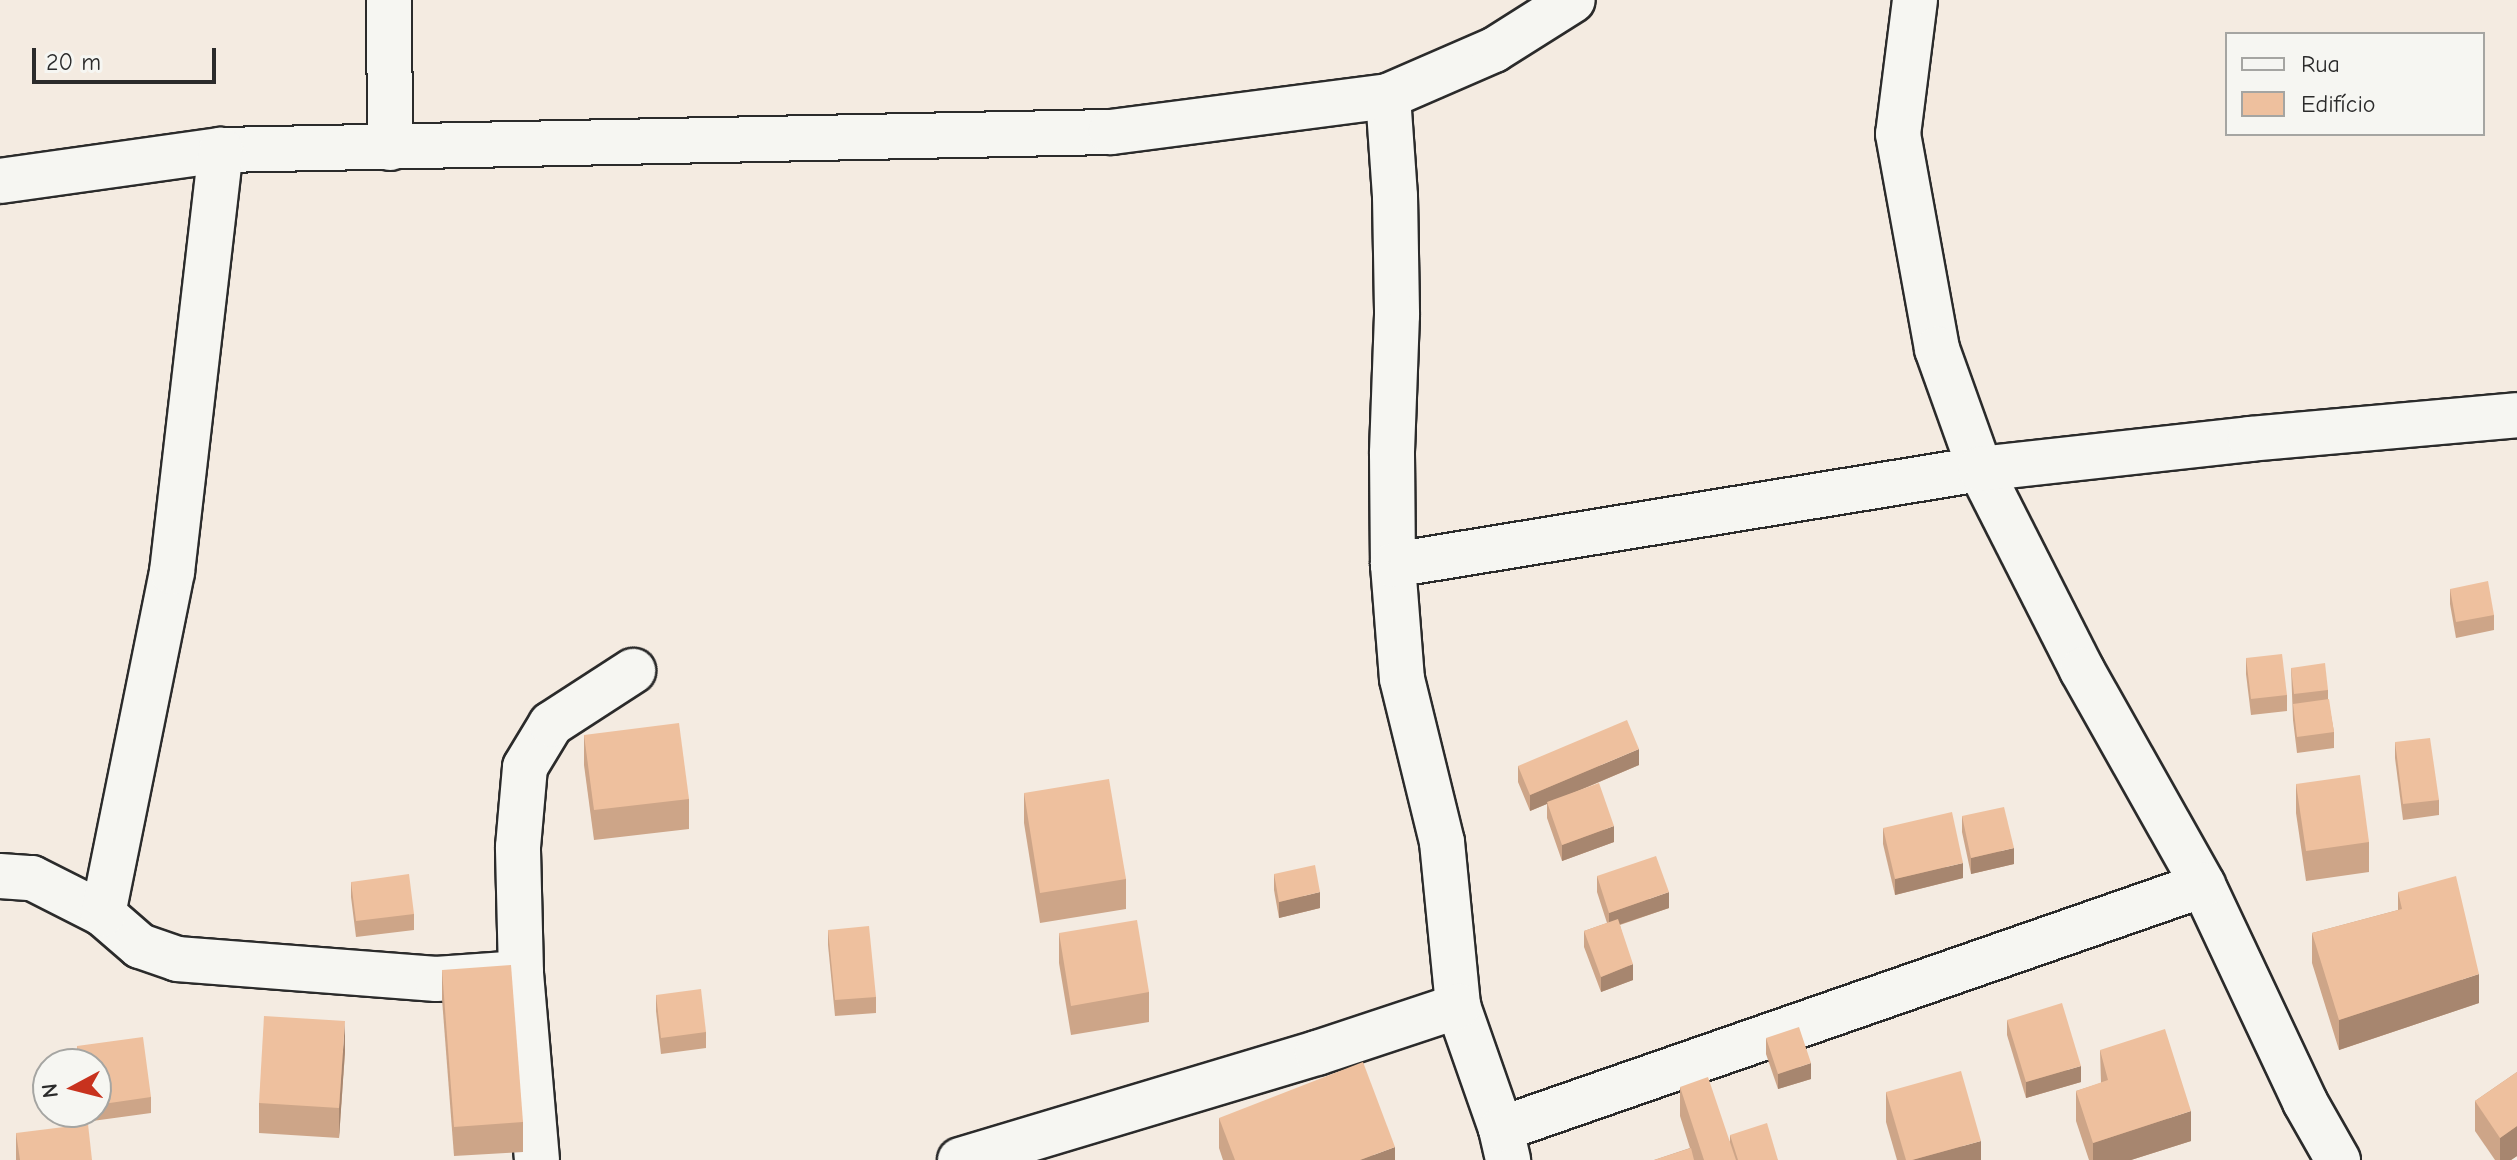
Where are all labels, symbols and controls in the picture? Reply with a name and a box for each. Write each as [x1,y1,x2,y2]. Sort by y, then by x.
scale bar [36,32,220,82]
legend [2225,32,2485,136]
text: 20 m [46,48,101,76]
text: Rua [2301,50,2340,78]
text: Edifício [2301,90,2376,118]
north arrow [32,1048,112,1128]
text: N [36,1082,64,1099]

